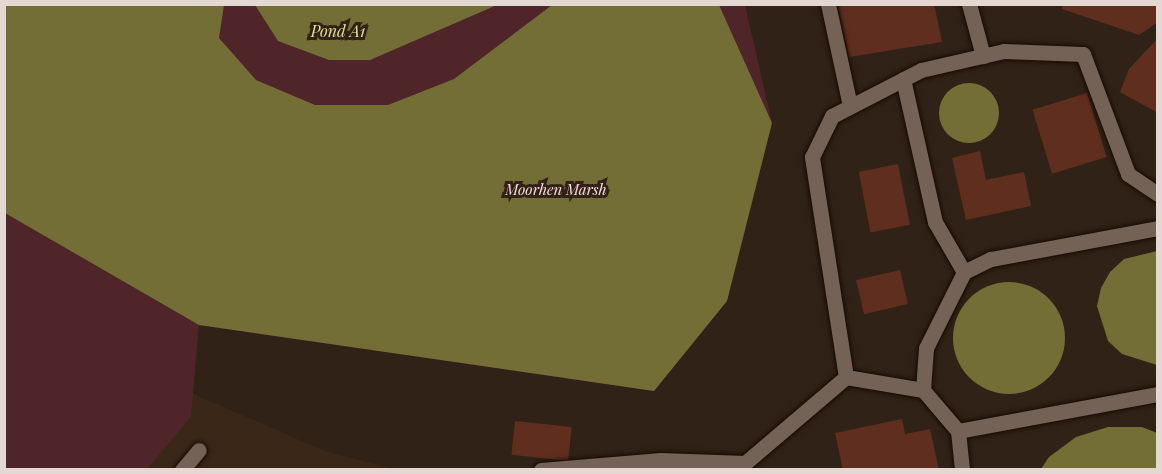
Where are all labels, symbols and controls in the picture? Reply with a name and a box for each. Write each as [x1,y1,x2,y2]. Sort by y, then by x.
water label: Pond A1 [311,21,365,41]
park label: Moorhen Marsh [505,181,607,199]

